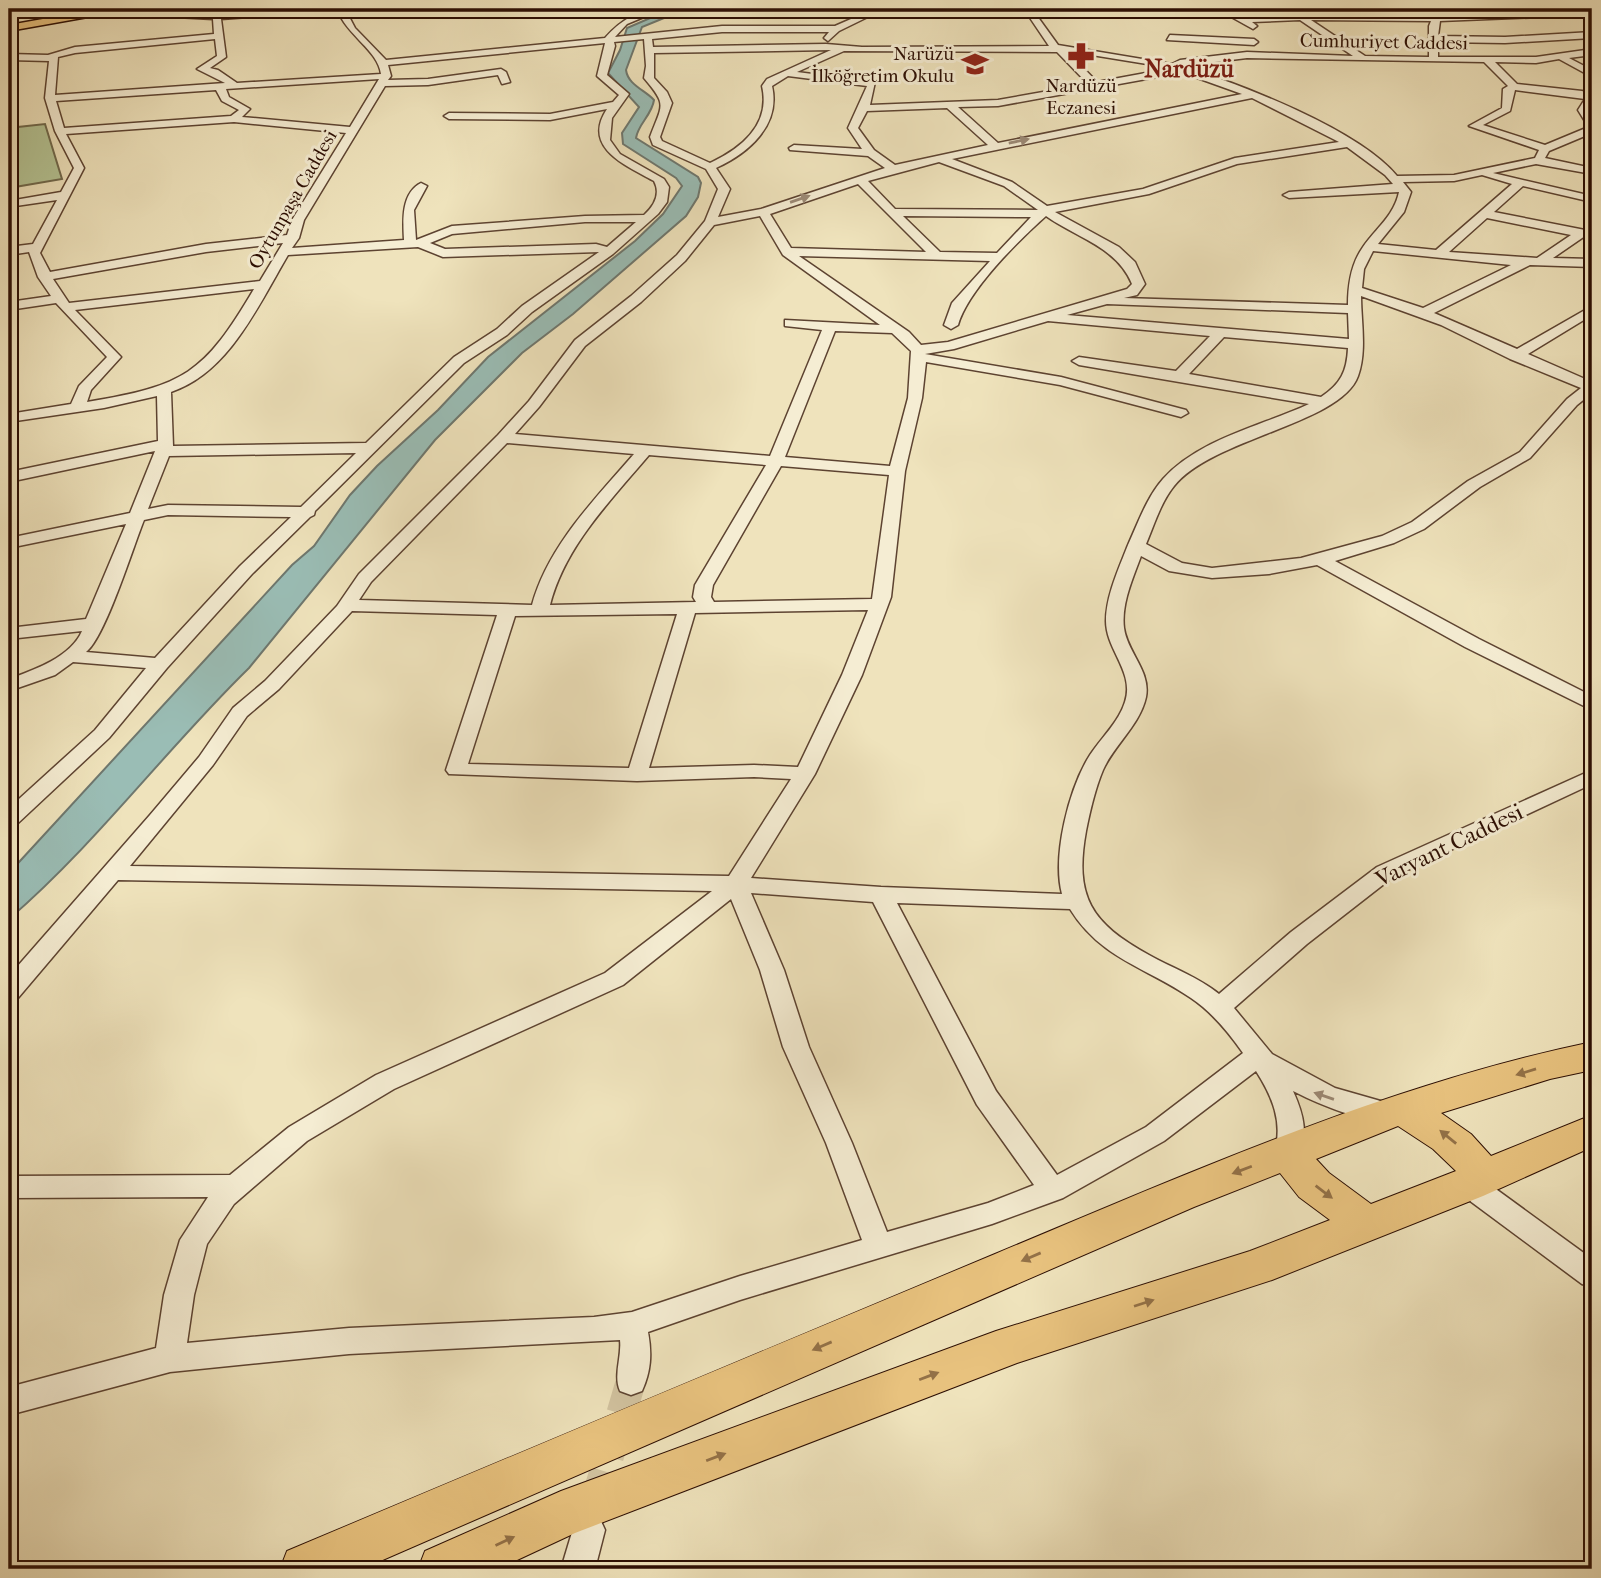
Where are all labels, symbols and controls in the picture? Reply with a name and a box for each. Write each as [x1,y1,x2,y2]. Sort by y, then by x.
street label: Cumhuriyet Caddesi [1300,30,1469,54]
pharmacy icon: Nardüzü Eczanesi [1066,41,1096,71]
place label: Narüzü İlköğretim Okulu [811,43,954,87]
school or university icon: Narüzü İlköğretim Okulu [960,49,990,79]
district label: Nardüzü [1144,55,1234,83]
place label: Nardüzü Eczanesi [1046,75,1117,119]
street label: Oytunpaşa Caddesi [244,126,342,273]
one-way arrow [1008,135,1030,146]
one-way arrow [789,193,810,204]
street label: Varyant Caddesi [1370,798,1528,893]
one-way arrow [1515,1067,1536,1078]
one-way arrow [1314,1090,1335,1101]
one-way arrow [1439,1130,1457,1145]
one-way arrow [1231,1165,1252,1176]
one-way arrow [1314,1184,1332,1199]
one-way arrow [1021,1252,1042,1263]
one-way arrow [1134,1297,1155,1307]
one-way arrow [811,1341,832,1352]
one-way arrow [919,1370,940,1381]
one-way arrow [706,1451,727,1462]
one-way arrow [495,1535,515,1547]

